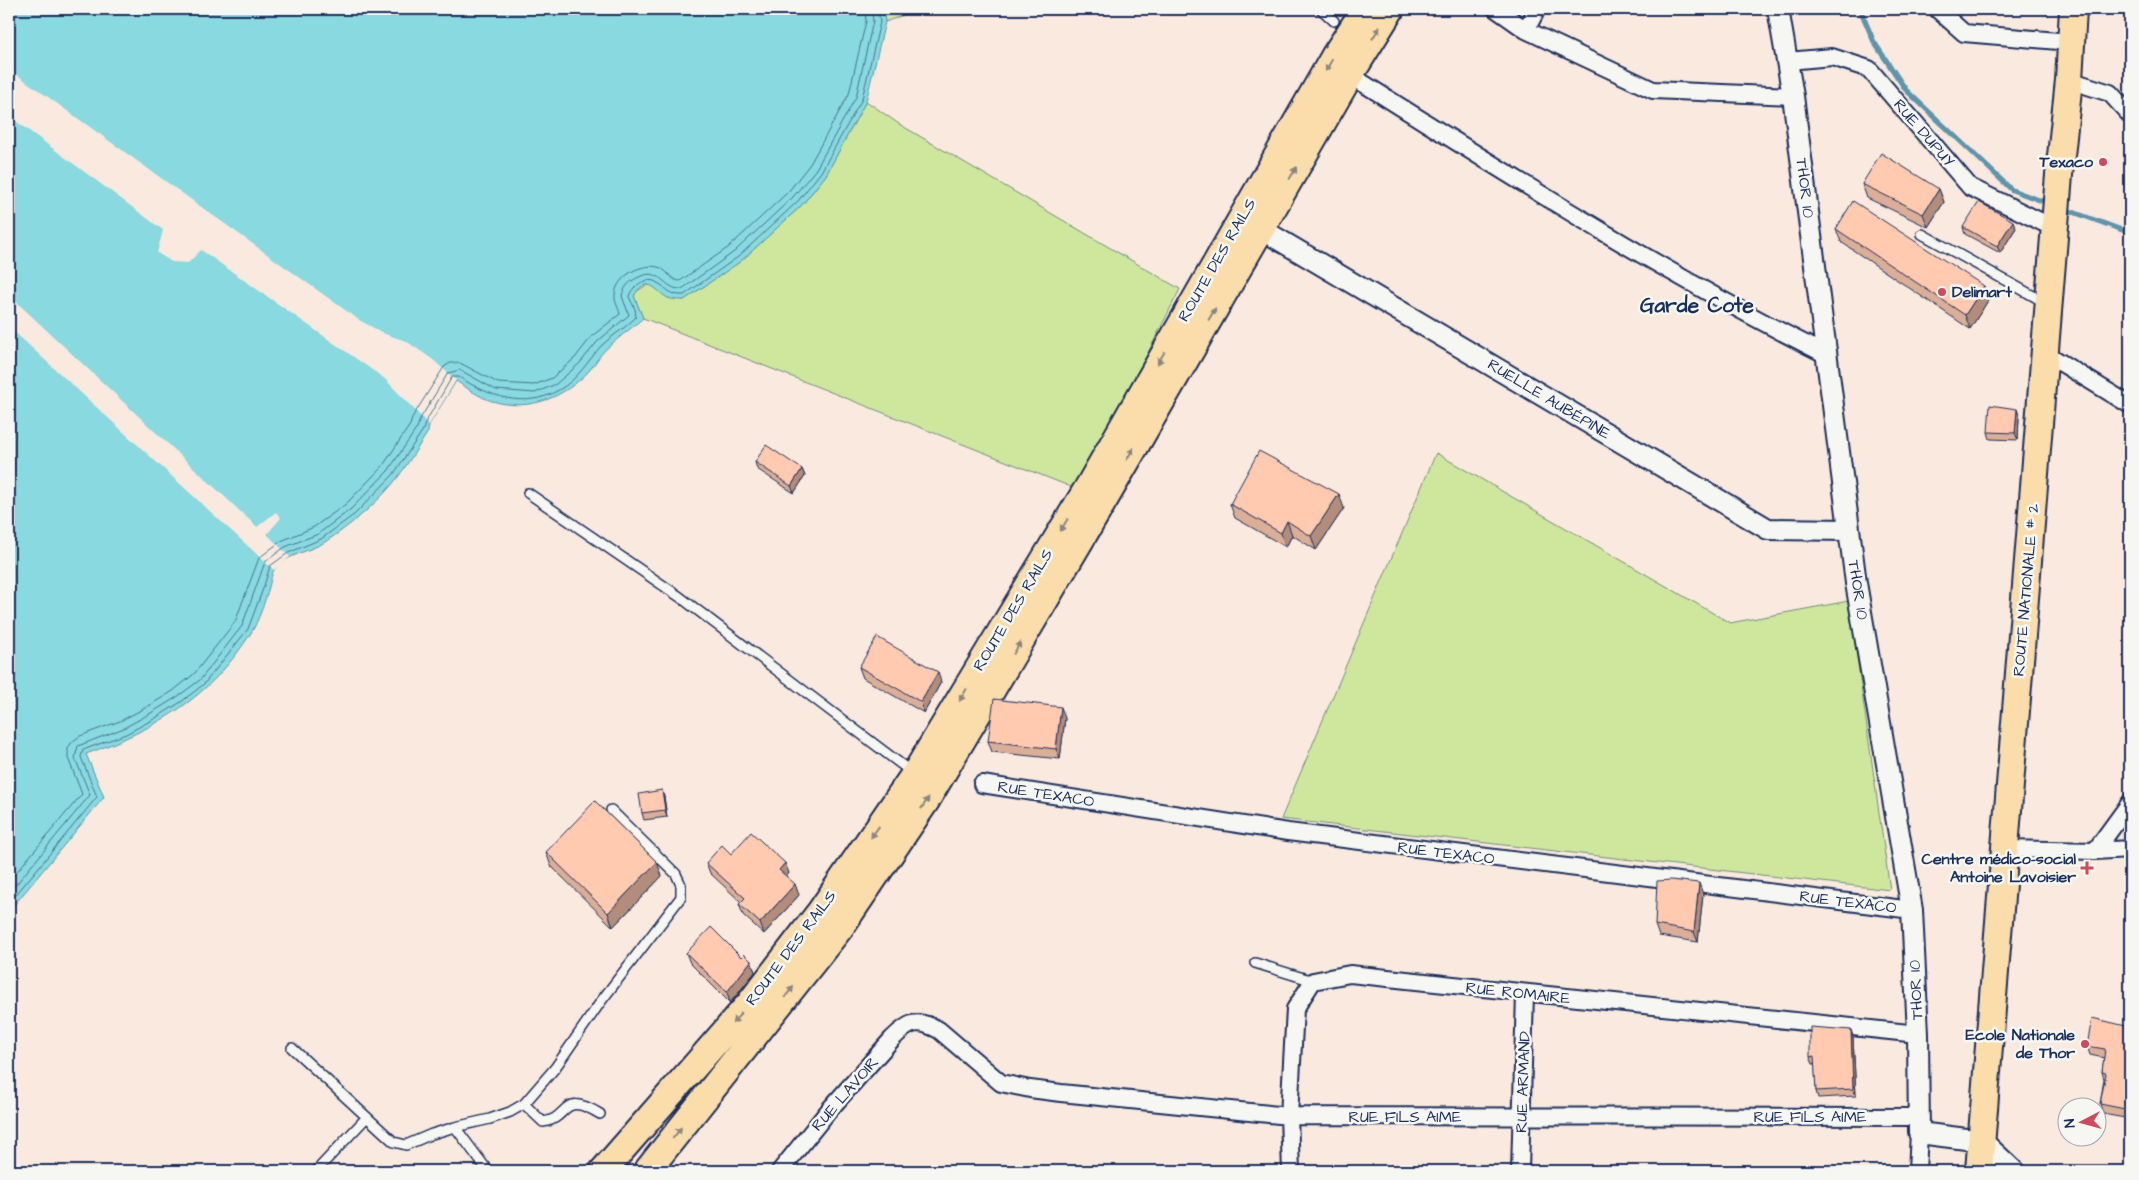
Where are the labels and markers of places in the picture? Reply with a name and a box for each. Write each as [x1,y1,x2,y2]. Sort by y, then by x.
place label: Texaco [2039,151,2094,173]
marker: Texaco [2097,156,2109,168]
place label: Delimart [1952,281,2012,303]
marker: Delimart [1936,286,1948,298]
place label: Centre médico-social Antoine Lavoisier [1922,848,2076,888]
marker: Centre médico-social Antoine Lavoisier [2080,861,2094,875]
place label: Ecole Nationale de Thor [1965,1024,2075,1064]
marker: Ecole Nationale de Thor [2079,1038,2091,1050]

